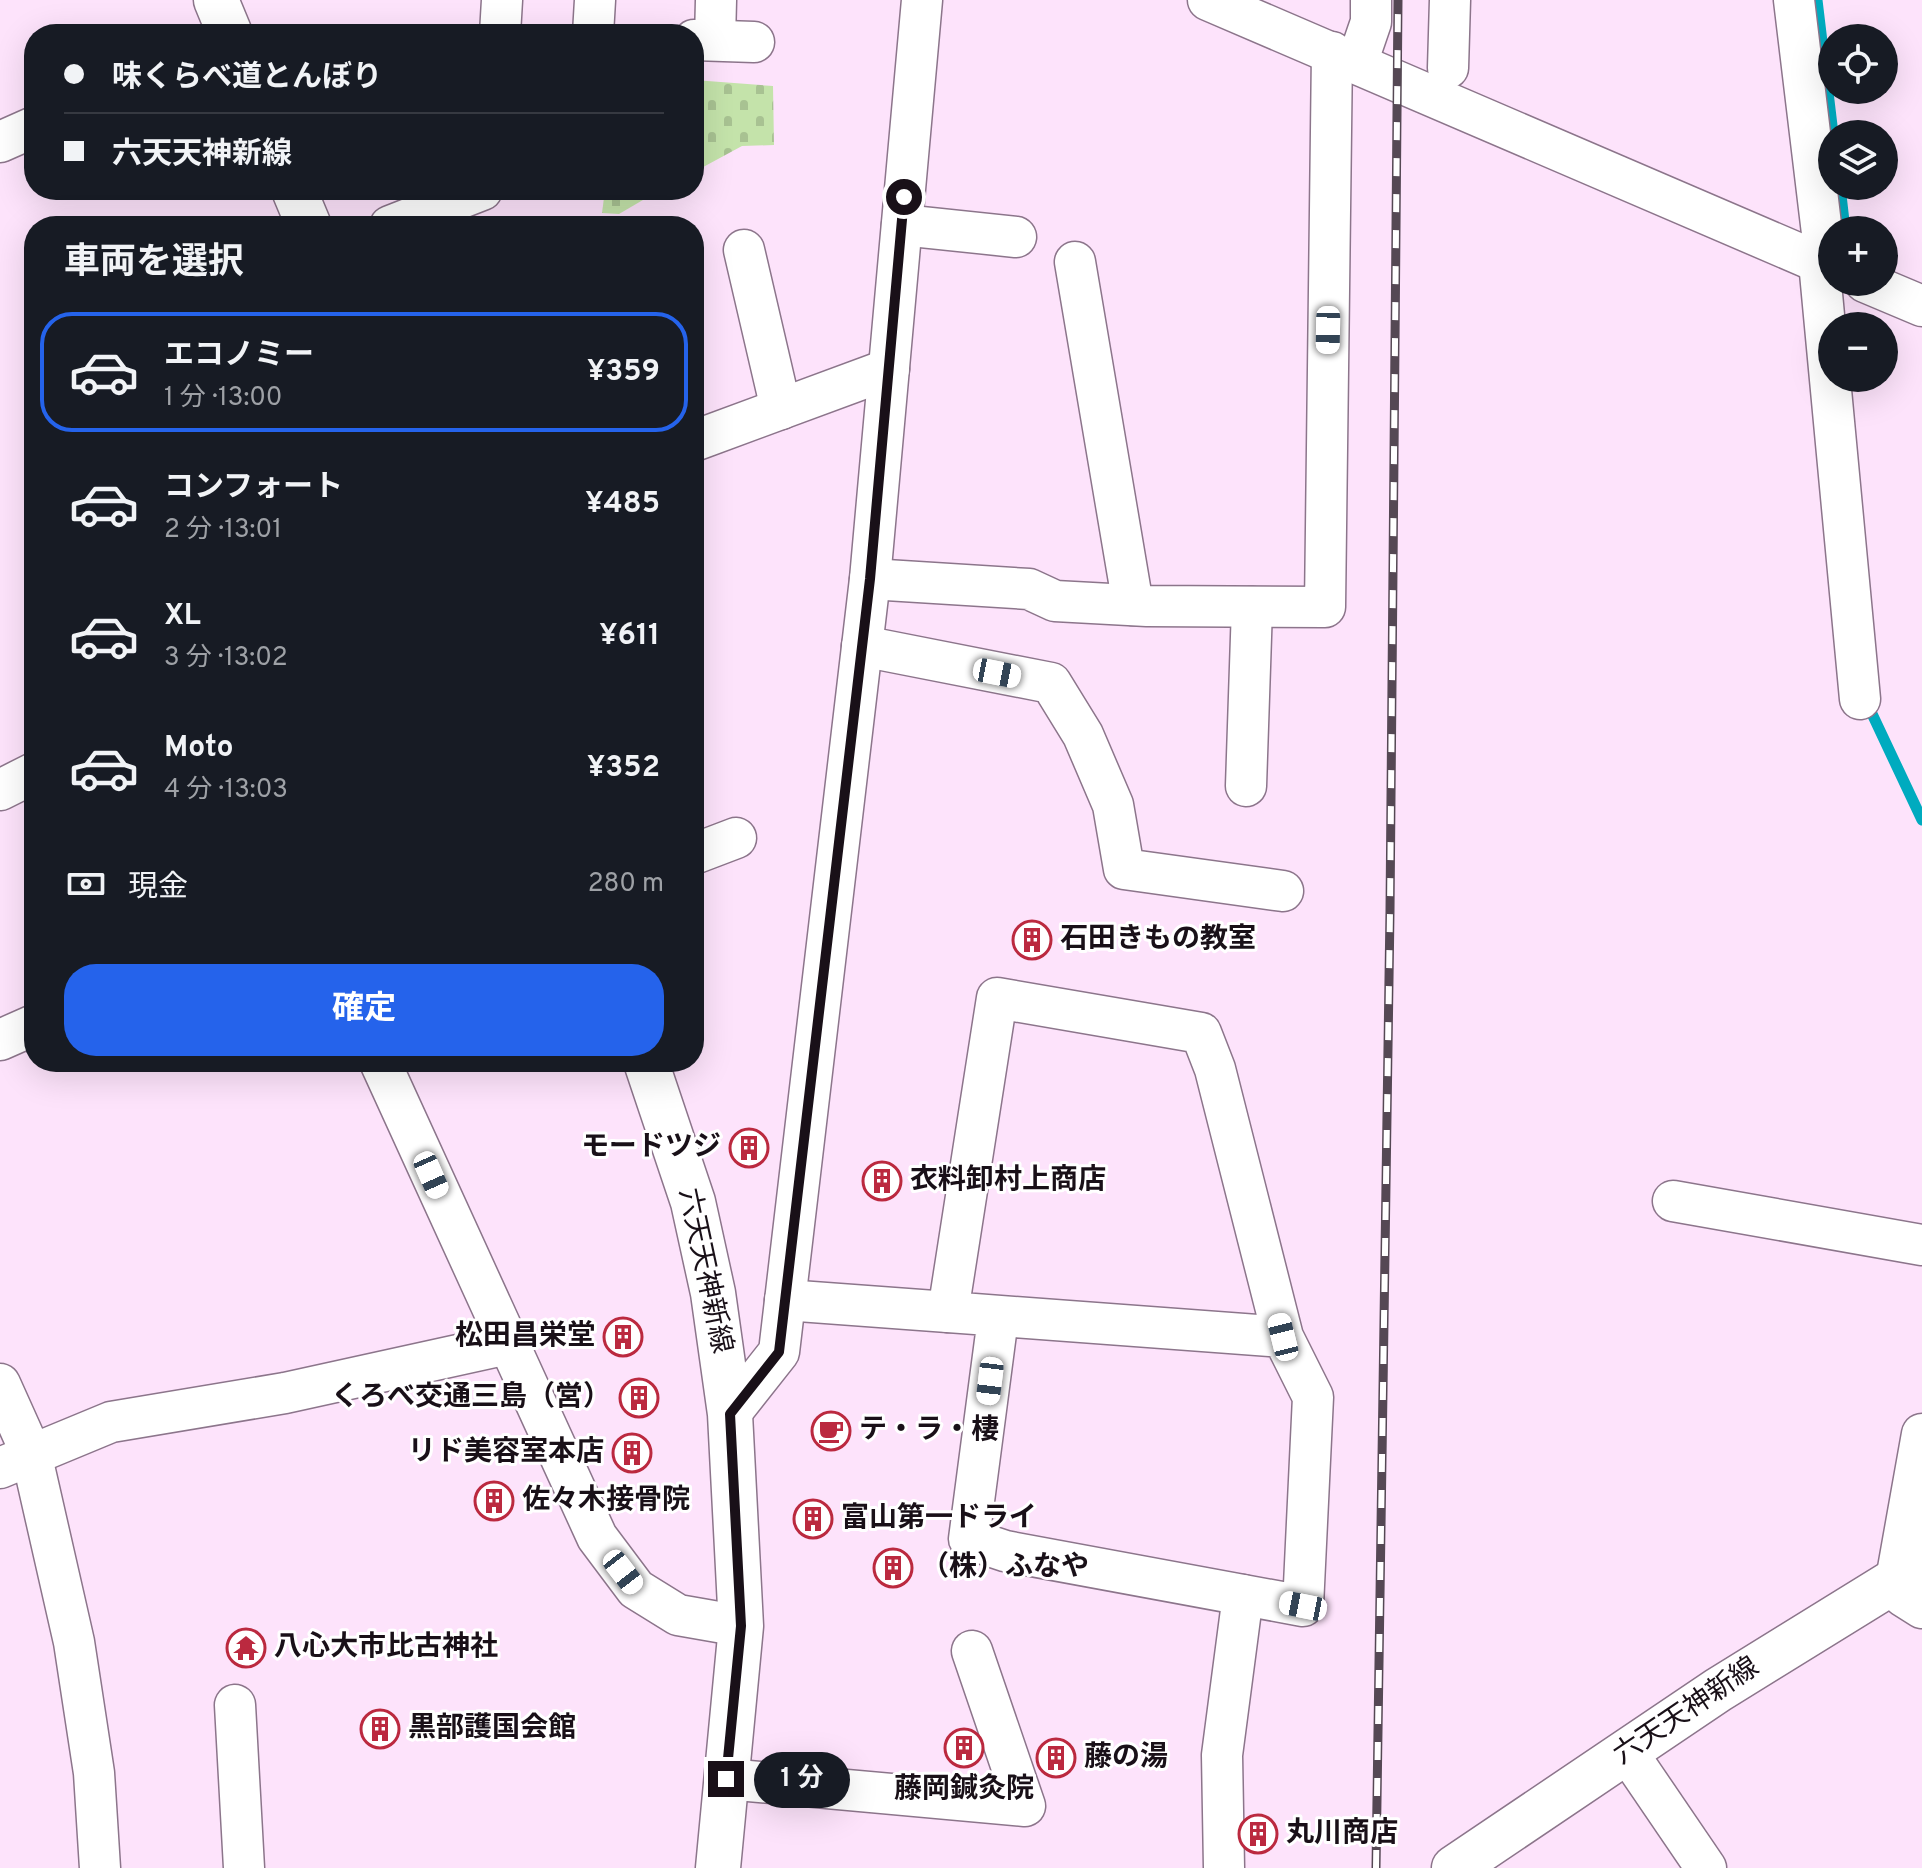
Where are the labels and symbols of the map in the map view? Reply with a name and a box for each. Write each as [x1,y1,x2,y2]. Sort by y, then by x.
route start [886,179,922,215]
car [1316,306,1340,354]
car [971,657,1023,689]
building icon: 石田きもの教室 [1011,919,1053,961]
place label: 石田きもの教室 [1060,922,1256,958]
building icon: モードツジ [728,1127,770,1169]
place label: モードツジ [581,1130,721,1166]
car [410,1148,452,1202]
building icon: 衣料卸村上商店 [861,1160,903,1202]
place label: 衣料卸村上商店 [910,1163,1106,1199]
street label: 六天天神新線 [669,1185,739,1357]
car [1266,1311,1300,1363]
building icon: 松田昌栄堂 [602,1316,644,1358]
place label: 松田昌栄堂 [455,1319,595,1355]
car [975,1356,1005,1406]
building icon: くろべ交通三島（営） [618,1377,660,1419]
place label: くろべ交通三島（営） [331,1380,611,1416]
cafe icon: テ・ラ・棲 [810,1410,852,1452]
place label: テ・ラ・棲 [859,1413,999,1449]
building icon: リド美容室本店 [611,1432,653,1474]
place label: リド美容室本店 [408,1435,604,1471]
building icon: 佐々木接骨院 [473,1480,515,1522]
place label: 佐々木接骨院 [522,1483,690,1519]
building icon: 富山第一ドライ [792,1498,834,1540]
place label: 富山第一ドライ [841,1501,1037,1537]
car [599,1546,647,1598]
building icon: （株）ふなや [872,1547,914,1589]
place label: （株）ふなや [921,1550,1089,1586]
car [1277,1590,1329,1622]
temple icon: 八心大市比古神社 [225,1627,267,1669]
place label: 八心大市比古神社 [274,1630,498,1666]
street label: 六天天神新線 [1607,1650,1767,1774]
building icon: 黒部護国会館 [359,1708,401,1750]
place label: 黒部護国会館 [408,1711,576,1747]
building icon: 藤岡鍼灸院 [943,1727,985,1769]
building icon: 藤の湯 [1035,1737,1077,1779]
place label: 藤の湯 [1084,1740,1168,1776]
callout: 1 分 [754,1751,850,1807]
route end [708,1761,744,1797]
place label: 藤岡鍼灸院 [894,1772,1034,1808]
building icon: 丸川商店 [1237,1813,1279,1855]
place label: 丸川商店 [1286,1816,1398,1852]

